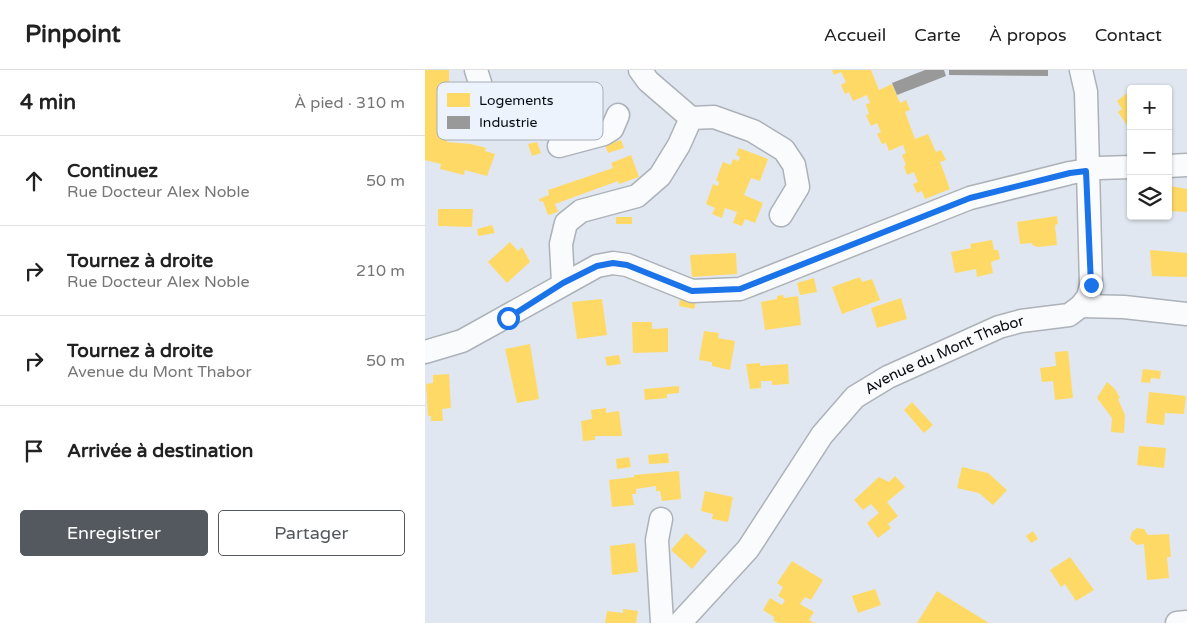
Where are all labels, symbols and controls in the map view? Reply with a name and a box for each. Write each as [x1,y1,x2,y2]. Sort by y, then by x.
text: Pinpoint [25,20,121,49]
text: Accueil [824,24,886,46]
text: Carte [914,24,961,46]
text: À propos [989,24,1067,46]
text: Contact [1095,24,1162,46]
legend [437,82,603,140]
map controls [1127,85,1172,220]
button: + [1127,85,1172,130]
text: 4 min [20,90,76,115]
text: Logements [479,92,554,109]
text: À pied · 310 m [294,93,405,113]
text: Industrie [479,114,538,131]
button: − [1127,130,1172,175]
text: Continuez [67,160,158,182]
icon: ahead [20,167,48,195]
text: 50 m [366,171,405,191]
button: layers [1127,175,1172,220]
text: Rue Docteur Alex Noble [67,182,250,202]
text: Tournez à droite [67,250,213,272]
icon: right [20,257,48,285]
text: 210 m [356,261,405,281]
text: Rue Docteur Alex Noble [67,272,250,292]
route end [1080,274,1103,297]
route start [497,307,520,330]
street label: Avenue du Mont Thabor [861,312,1026,398]
text: Tournez à droite [67,340,213,362]
icon: right [20,347,48,375]
text: 50 m [366,351,405,371]
text: Avenue du Mont Thabor [67,362,252,382]
icon: arrive [20,437,48,465]
text: Arrivée à destination [67,440,253,462]
button: Enregistrer [20,510,208,556]
button: Partager [218,510,405,556]

